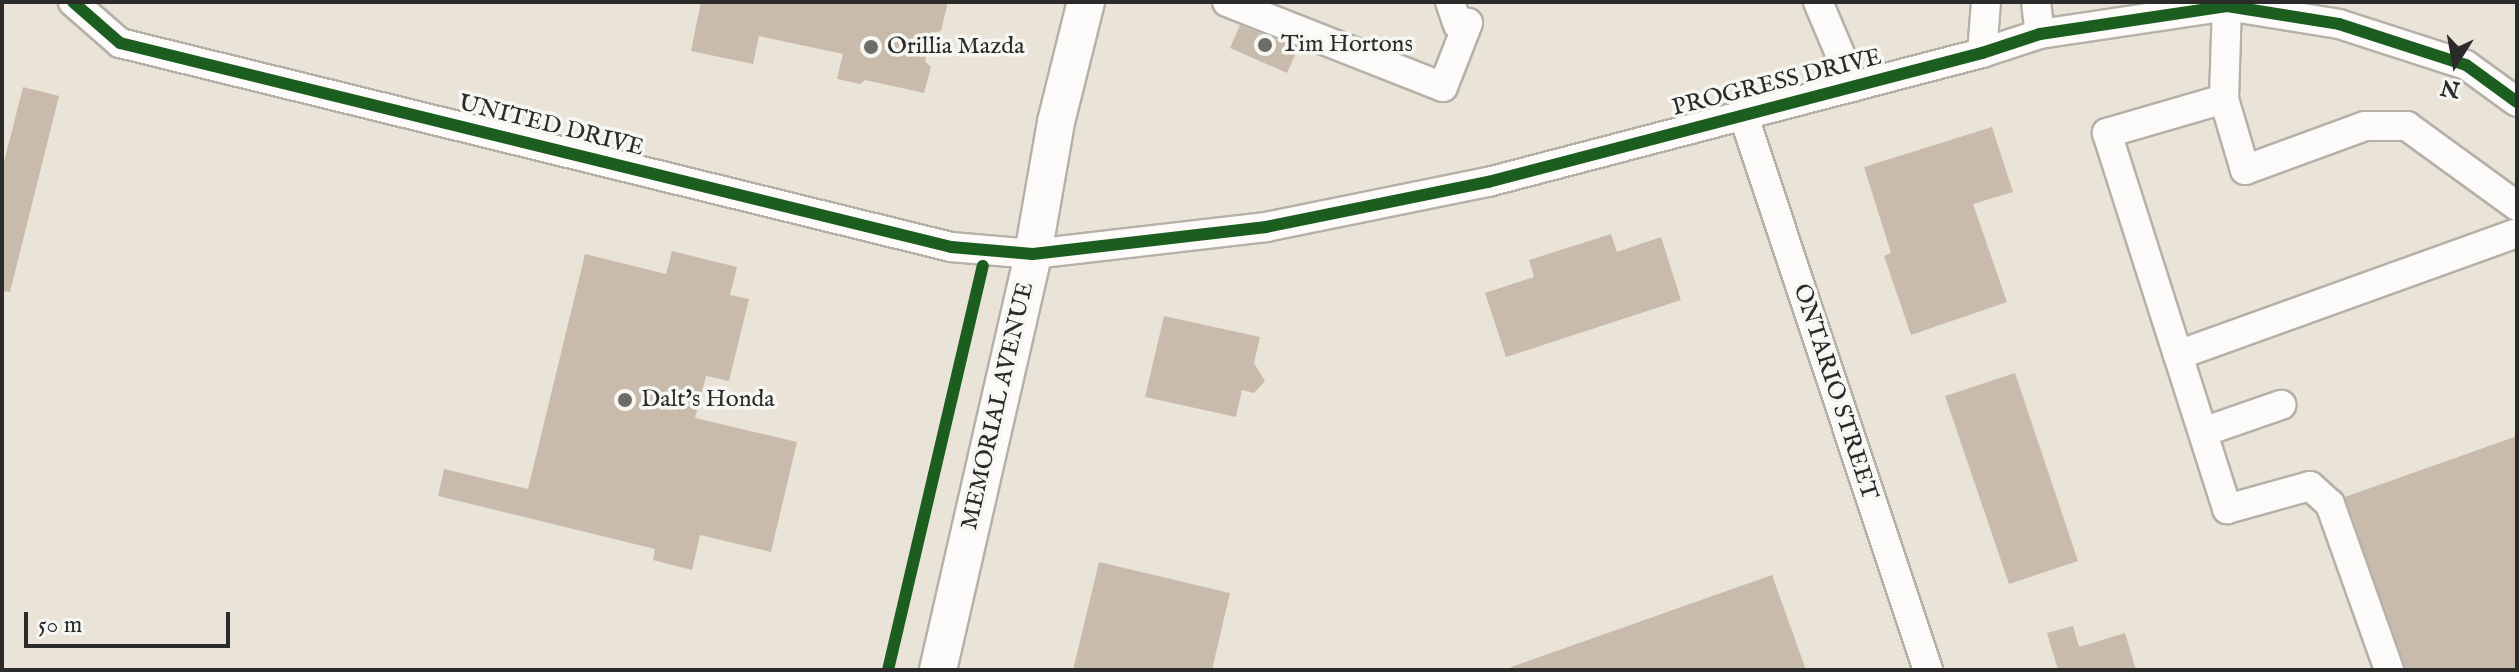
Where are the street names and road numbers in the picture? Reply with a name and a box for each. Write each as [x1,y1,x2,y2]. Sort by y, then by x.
street label: PROGRESS DRIVE [1669,43,1885,123]
street label: UNITED DRIVE [455,89,647,163]
street label: MEMORIAL AVENUE [955,279,1041,533]
street label: ONTARIO STREET [1786,280,1884,504]

